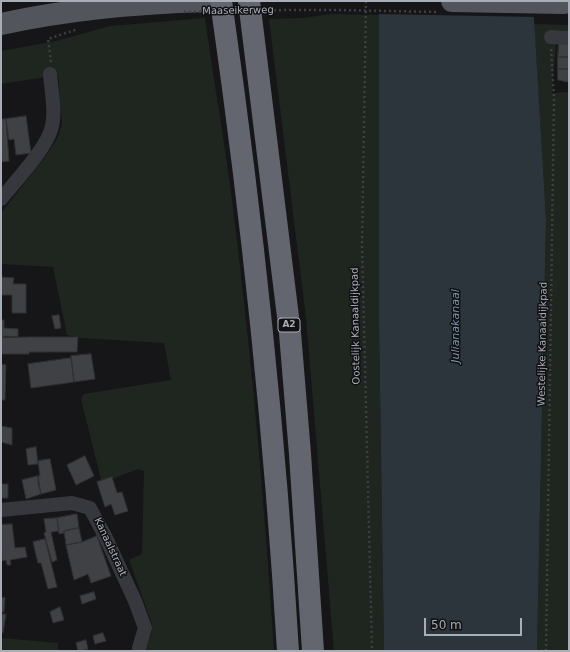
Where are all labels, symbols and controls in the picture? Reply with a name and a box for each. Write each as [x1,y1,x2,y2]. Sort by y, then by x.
street label: Maaseikerweg [202,4,274,18]
street label: Oostelijk Kanaaldijkpad [349,267,363,385]
street label: Westelijke Kanaaldijkpad [536,282,550,406]
water label: Julianakanaal [449,289,463,363]
road number: A2 [278,318,300,332]
street label: Kanaalstraat [91,516,129,578]
scale bar [426,610,524,636]
text: 50 m [431,618,462,632]

